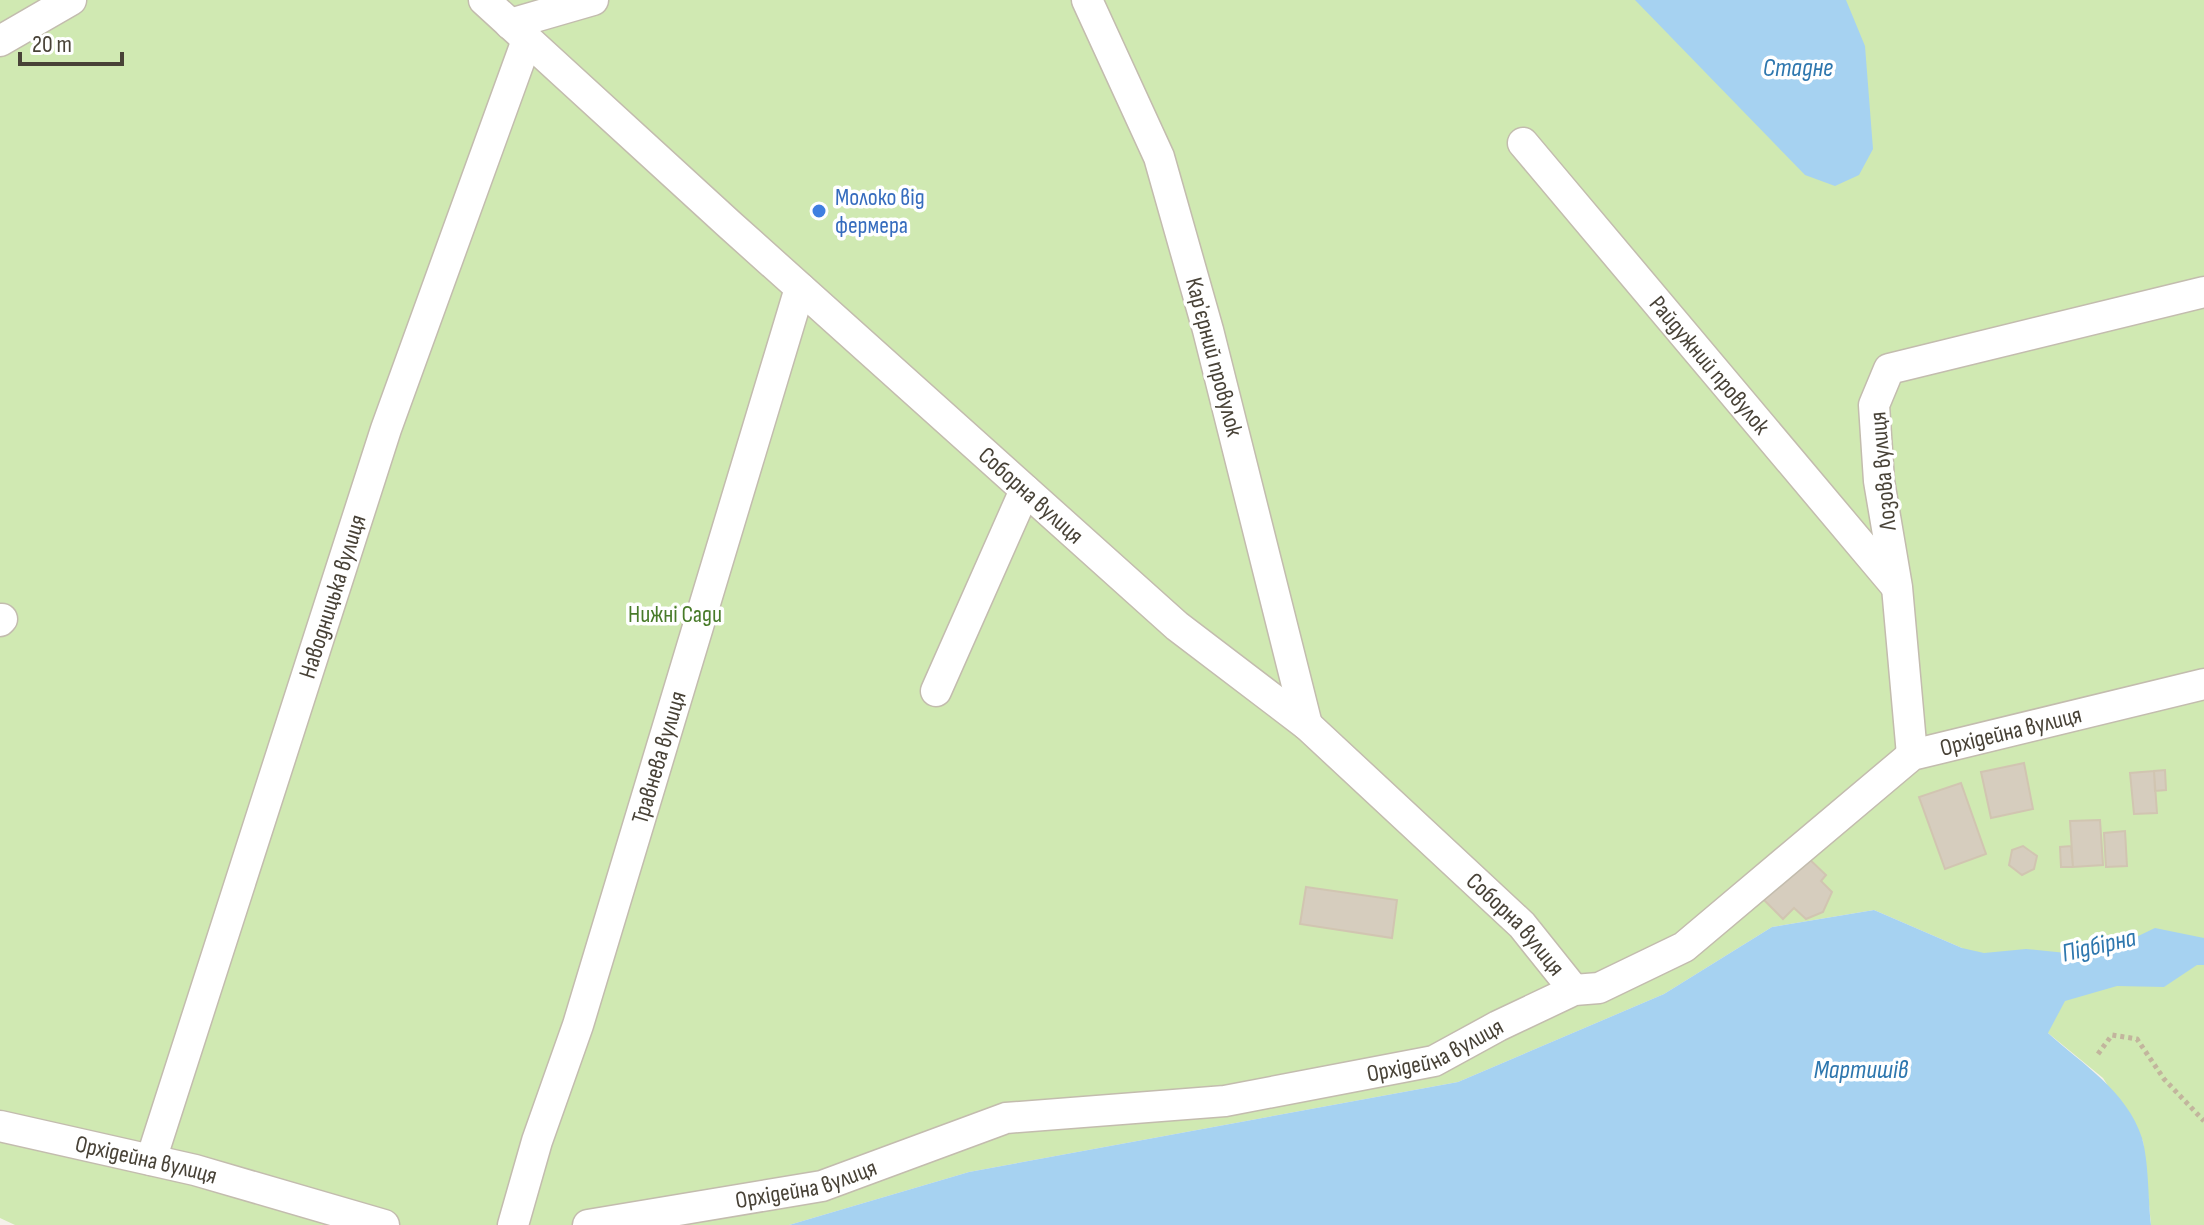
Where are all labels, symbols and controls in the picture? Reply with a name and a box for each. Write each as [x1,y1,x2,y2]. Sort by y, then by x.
scale bar [20,16,122,66]
text: 20 m [32,30,72,59]
water label: Стадне [1763,53,1833,84]
place label: Молоко від фермера [835,183,925,240]
marker: Молоко від фермера [810,202,828,220]
street label: Карʼєрний провулок [1179,274,1249,440]
street label: Райдужний провулок [1643,290,1777,441]
street label: Лозова вулиця [1863,410,1903,533]
street label: Соборна вулиця [973,440,1090,550]
street label: Наводницька вулиця [292,511,372,682]
park label: Нижні Сади [628,600,722,629]
street label: Травнева вулиця [625,688,692,827]
street label: Орхідейна вулиця [1937,700,2085,762]
street label: Соборна вулиця [1460,866,1571,982]
water label: Підбірна [2059,922,2140,970]
street label: Орхідейна вулиця [1364,1012,1508,1088]
water label: Мартишів [1814,1055,1909,1086]
street label: Орхідейна вулиця [72,1129,221,1190]
street label: Орхідейна вулиця [733,1153,881,1215]

